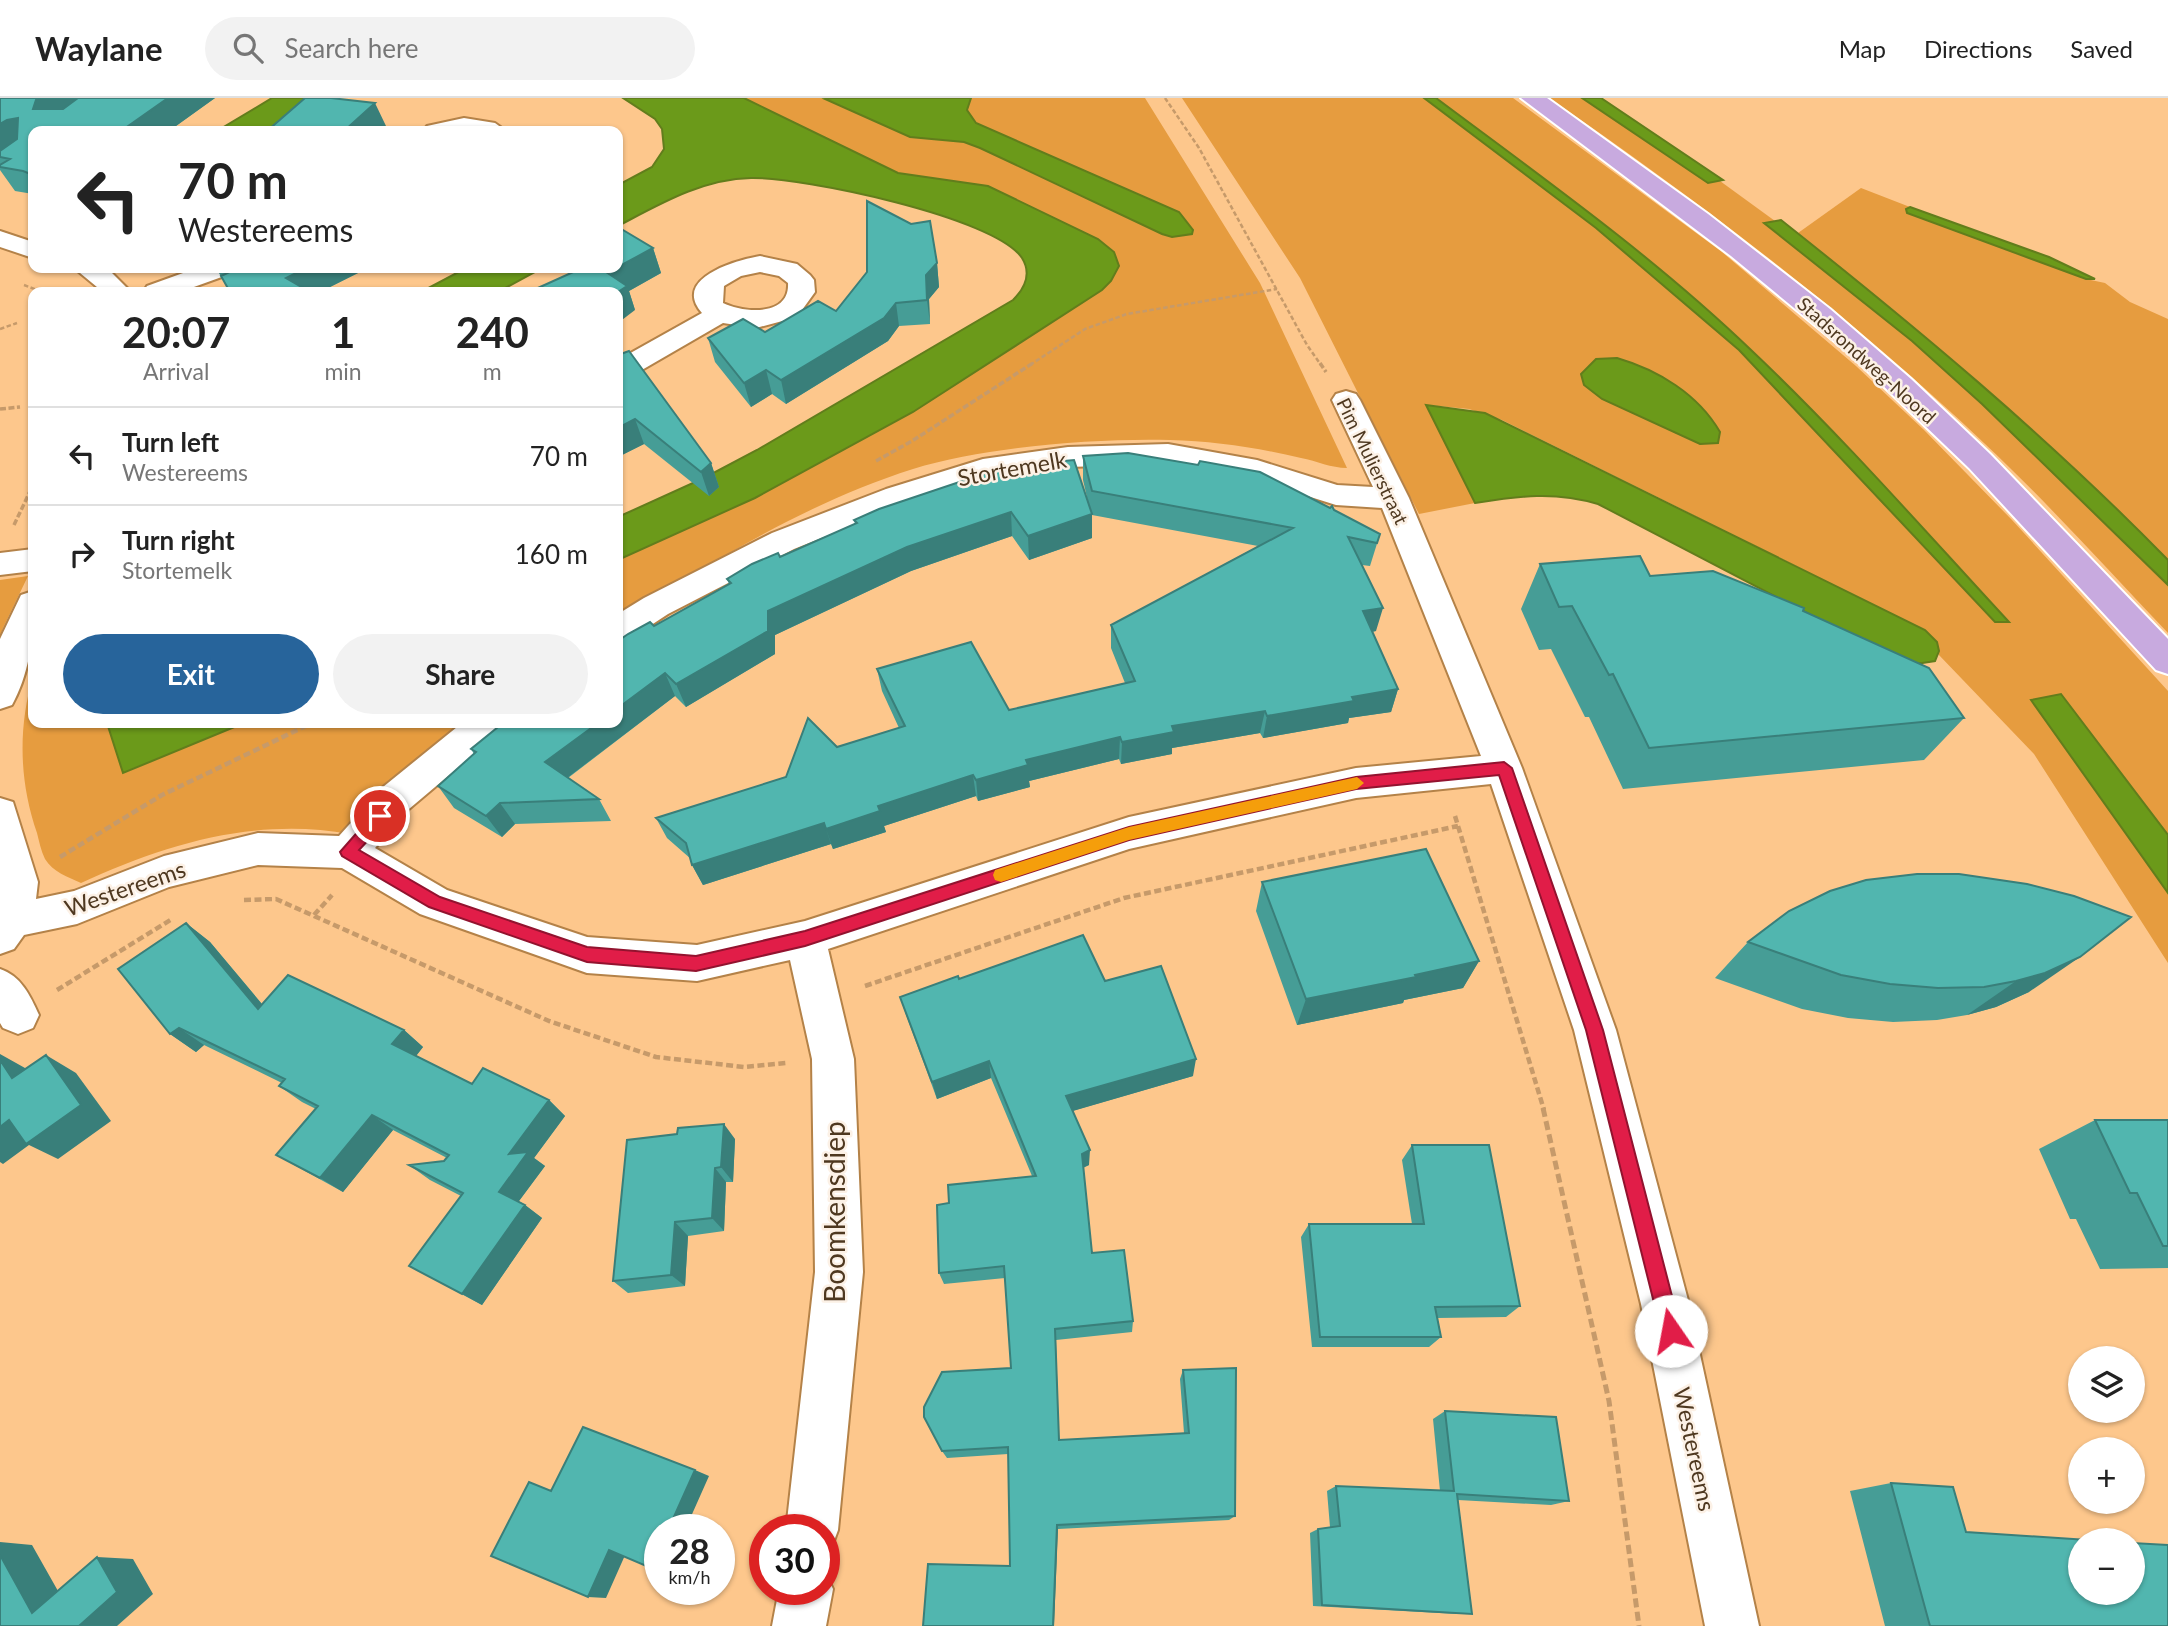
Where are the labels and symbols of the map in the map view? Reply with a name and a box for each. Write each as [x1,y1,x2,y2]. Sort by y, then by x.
street label: Stadsrondweg-Noord [1793,292,1941,428]
street label: Pim Mulierstraat [1332,394,1414,528]
street label: Stortemelk [955,445,1069,491]
pin [350,786,410,846]
street label: Westereems [61,854,189,922]
street label: Boomkensdiep [817,1121,851,1303]
position arrow [1634,1294,1708,1368]
street label: Westereems [1668,1384,1722,1514]
speed limit sign: 30 [749,1514,840,1605]

